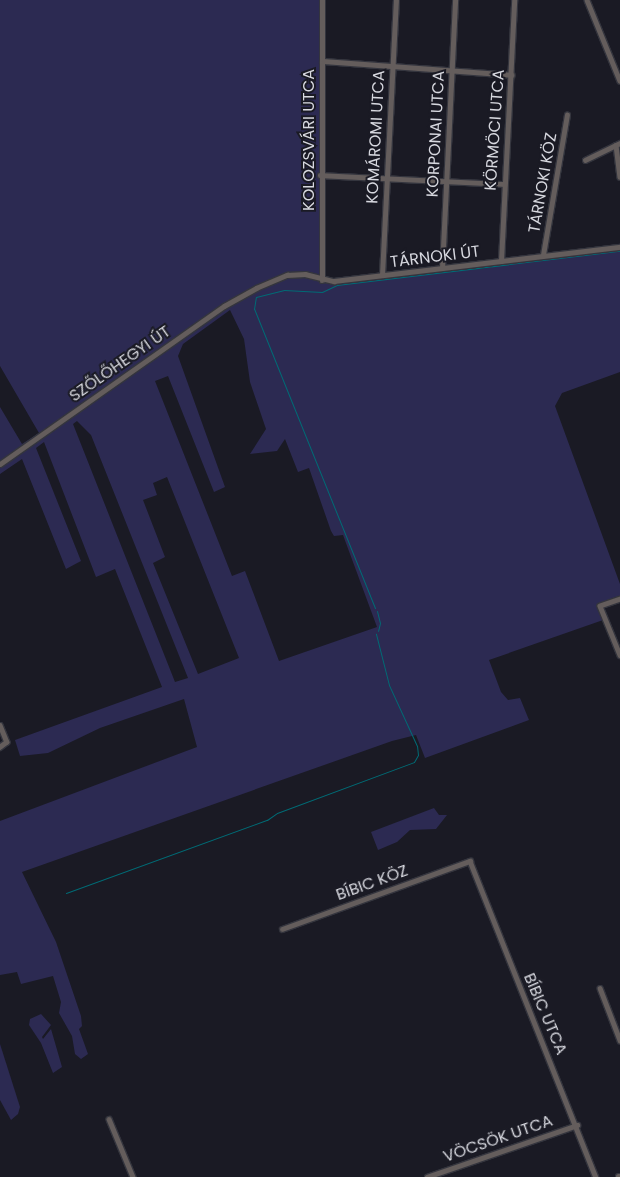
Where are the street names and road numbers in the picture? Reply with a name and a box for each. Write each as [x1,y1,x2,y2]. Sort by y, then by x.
street label: KOLOZSVÁRI UTCA [299,69,319,211]
street label: KÖRMÖCI UTCA [481,69,509,191]
street label: KOMÁROMI UTCA [363,70,389,204]
street label: KORPONAI UTCA [423,70,449,198]
street label: TÁRNOKI KÖZ [525,131,561,235]
street label: TÁRNOKI ÚT [389,242,481,272]
street label: SZŐLŐHEGYI ÚT [66,322,174,406]
street label: BÍBIC KÖZ [334,861,410,905]
street label: BÍBIC UTCA [519,970,571,1058]
street label: VÖCSÖK UTCA [441,1111,555,1167]

